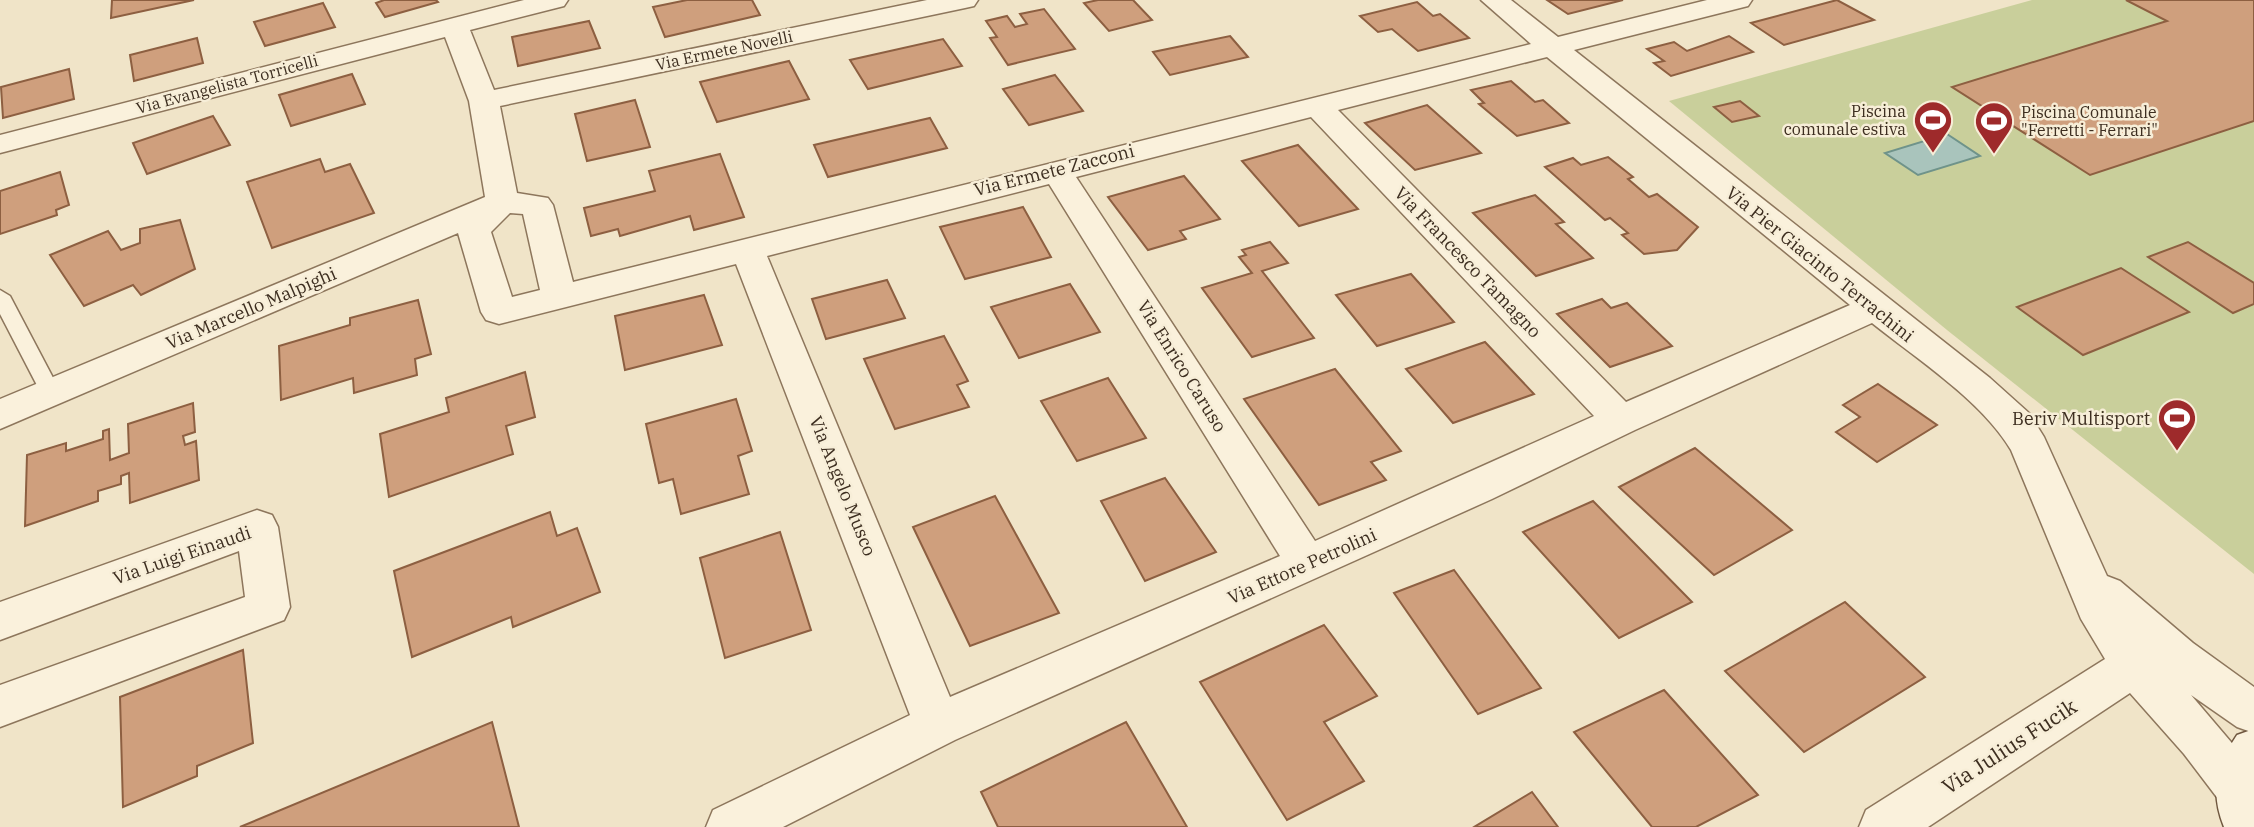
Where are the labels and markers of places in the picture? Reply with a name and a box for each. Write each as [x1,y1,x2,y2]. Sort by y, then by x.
sports icon: Piscina comunale estiva [1912,99,1954,154]
sports icon: Piscina Comunale "Ferretti - Ferrari" [1973,100,2015,155]
place label: Piscina comunale estiva [1784,101,1906,139]
place label: Piscina Comunale "Ferretti - Ferrari" [2021,102,2158,140]
sports icon: Beriv Multisport [2156,397,2198,452]
place label: Beriv Multisport [2012,407,2150,430]

